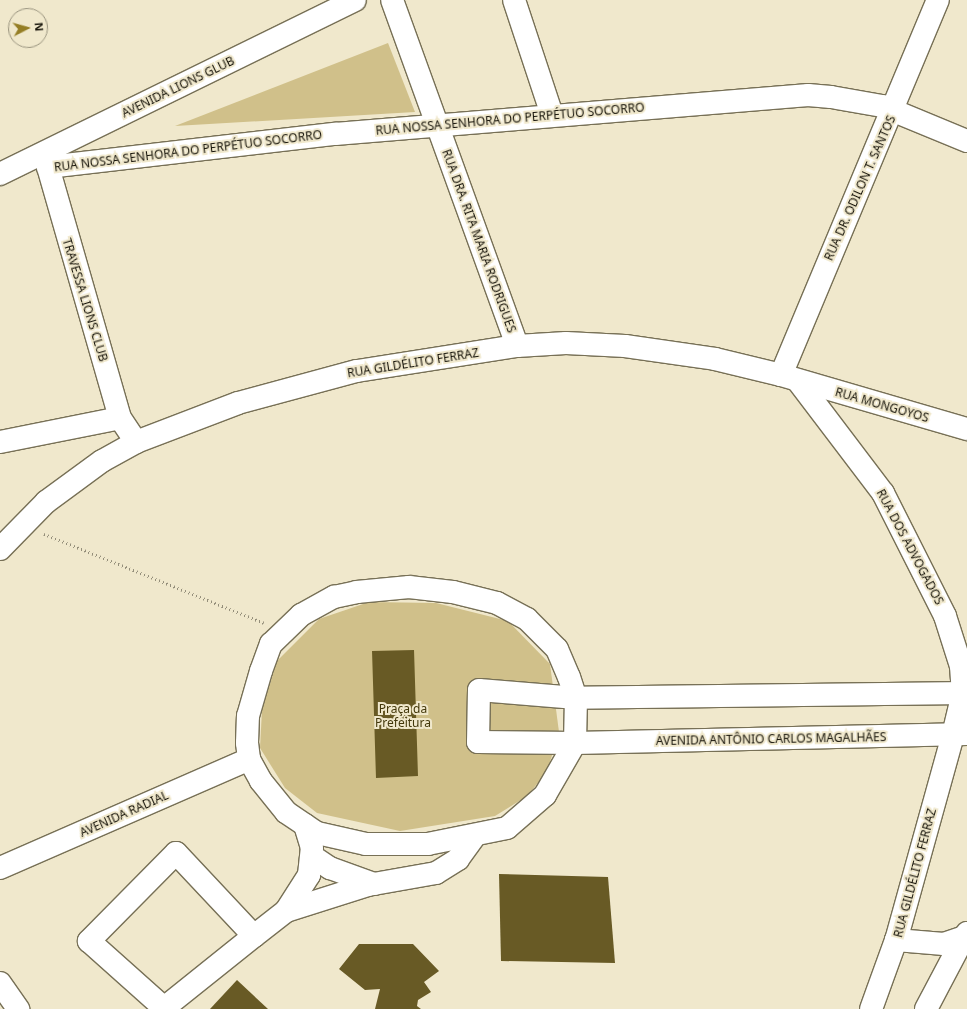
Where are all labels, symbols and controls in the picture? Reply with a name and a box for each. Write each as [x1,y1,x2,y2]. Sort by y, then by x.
north arrow [8,8,48,48]
text: N [32,22,47,32]
street label: AVENIDA LIONS GLUB [119,53,237,121]
street label: RUA NOSSA SENHORA DO PERPÉTUO SOCORRO [375,100,645,138]
street label: RUA DR. ODILON T. SANTOS [821,113,899,263]
street label: RUA NOSSA SENHORA DO PERPÉTUO SOCORRO [53,127,323,175]
street label: RUA DRA. RITA MARIA RODRIGUES [439,147,519,335]
street label: TRAVESSA LIONS CLUB [59,237,111,363]
street label: RUA GILDÉLITO FERRAZ [346,345,480,381]
street label: RUA MONGOYOS [834,385,930,425]
street label: RUA DOS ADVOGADOS [873,487,947,607]
park label: Praça da Prefeitura [375,702,431,730]
street label: AVENIDA ANTÔNIO CARLOS MAGALHÃES [656,730,886,748]
street label: AVENIDA RADIAL [77,788,171,840]
street label: RUA GILDÉLITO FERRAZ [891,807,939,939]

